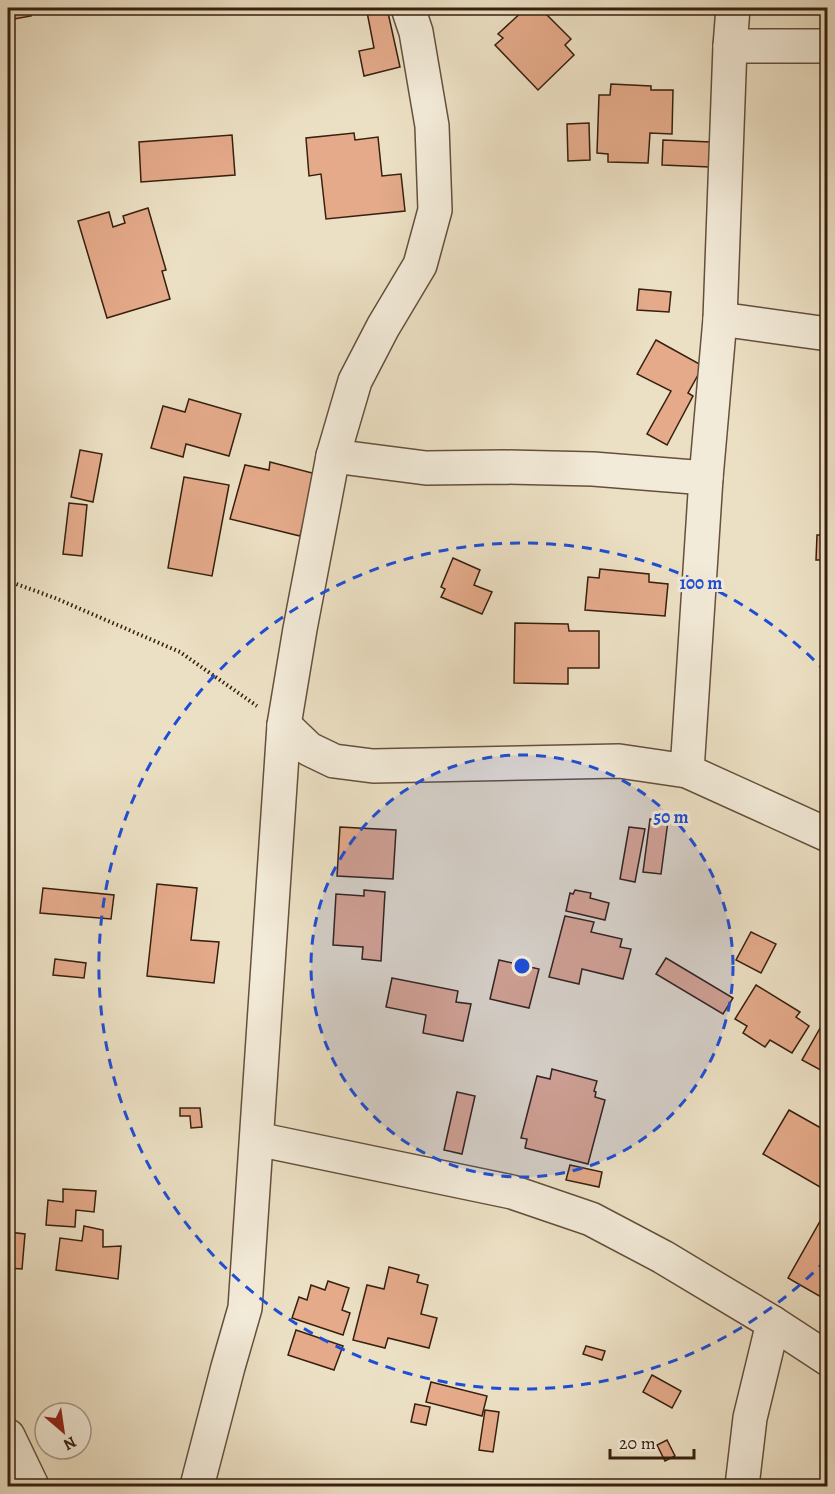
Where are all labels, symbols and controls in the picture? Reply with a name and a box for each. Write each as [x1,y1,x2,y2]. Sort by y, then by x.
text: 100 m [680,571,722,595]
text: 50 m [654,805,688,829]
centre of rings [512,956,532,976]
north arrow [33,1401,93,1461]
scale bar [610,1422,694,1460]
text: N [59,1431,80,1456]
text: 20 m [619,1431,656,1455]

